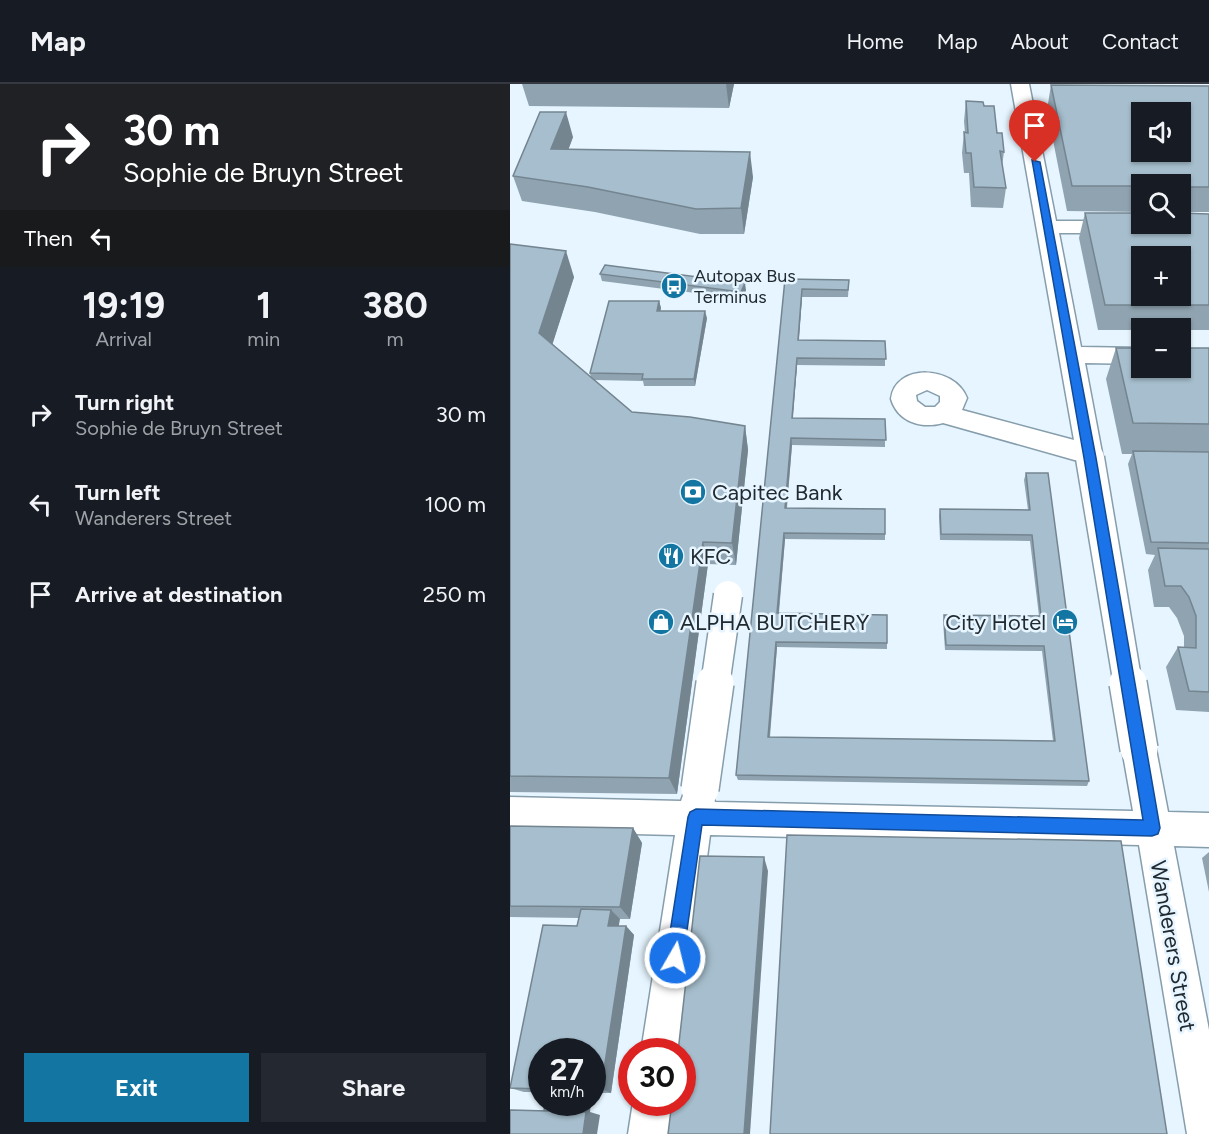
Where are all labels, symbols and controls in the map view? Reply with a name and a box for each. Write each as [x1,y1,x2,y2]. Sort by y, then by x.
text: Map [30,24,86,58]
text: Home [847,29,904,54]
text: Map [937,29,978,54]
text: About [1011,29,1069,54]
text: Contact [1102,29,1179,54]
pin [1009,100,1060,162]
map controls [1131,102,1191,378]
button: sound [1131,102,1191,162]
text: 30 m [123,105,220,156]
icon: right [24,108,102,186]
icon: arrive [1018,109,1051,142]
text: Sophie de Bruyn Street [123,156,403,189]
button: search [1131,174,1191,234]
icon: left [85,222,118,255]
text: Then [24,225,73,252]
button: + [1131,246,1191,306]
place label: Autopax Bus Terminus [694,265,796,308]
bus stop icon: Autopax Bus Terminus [659,271,689,301]
text: 19:19 [82,284,165,327]
text: 1 [256,284,271,327]
text: 380 [362,284,428,327]
button: − [1131,318,1191,378]
text: Arrival [95,327,152,351]
text: min [247,327,280,351]
text: m [387,327,404,351]
text: Turn right [75,389,174,416]
icon: right [24,398,57,431]
text: 30 m [436,401,486,428]
text: Sophie de Bruyn Street [75,416,283,440]
bank icon: Capitec Bank [678,477,708,507]
text: Turn left [75,479,161,506]
place label: Capitec Bank [712,479,843,506]
icon: left [24,488,57,521]
text: 100 m [425,491,486,518]
text: Wanderers Street [75,506,232,530]
restaurant icon: KFC [656,541,686,571]
place label: KFC [690,543,731,570]
icon: arrive [24,578,57,611]
text: Arrive at destination [75,581,283,608]
text: 250 m [423,581,486,608]
shop icon: ALPHA BUTCHERY [646,607,676,637]
hotel icon: City Hotel [1050,607,1080,637]
place label: ALPHA BUTCHERY [680,609,870,636]
place label: City Hotel [945,609,1046,636]
street label: Wanderers Street [1145,859,1201,1033]
position arrow [643,926,707,990]
speed limit sign: 30 [618,1038,696,1116]
text: 27 [550,1051,584,1088]
button: Exit [24,1053,249,1122]
button: Share [261,1053,486,1122]
text: km/h [550,1083,584,1101]

